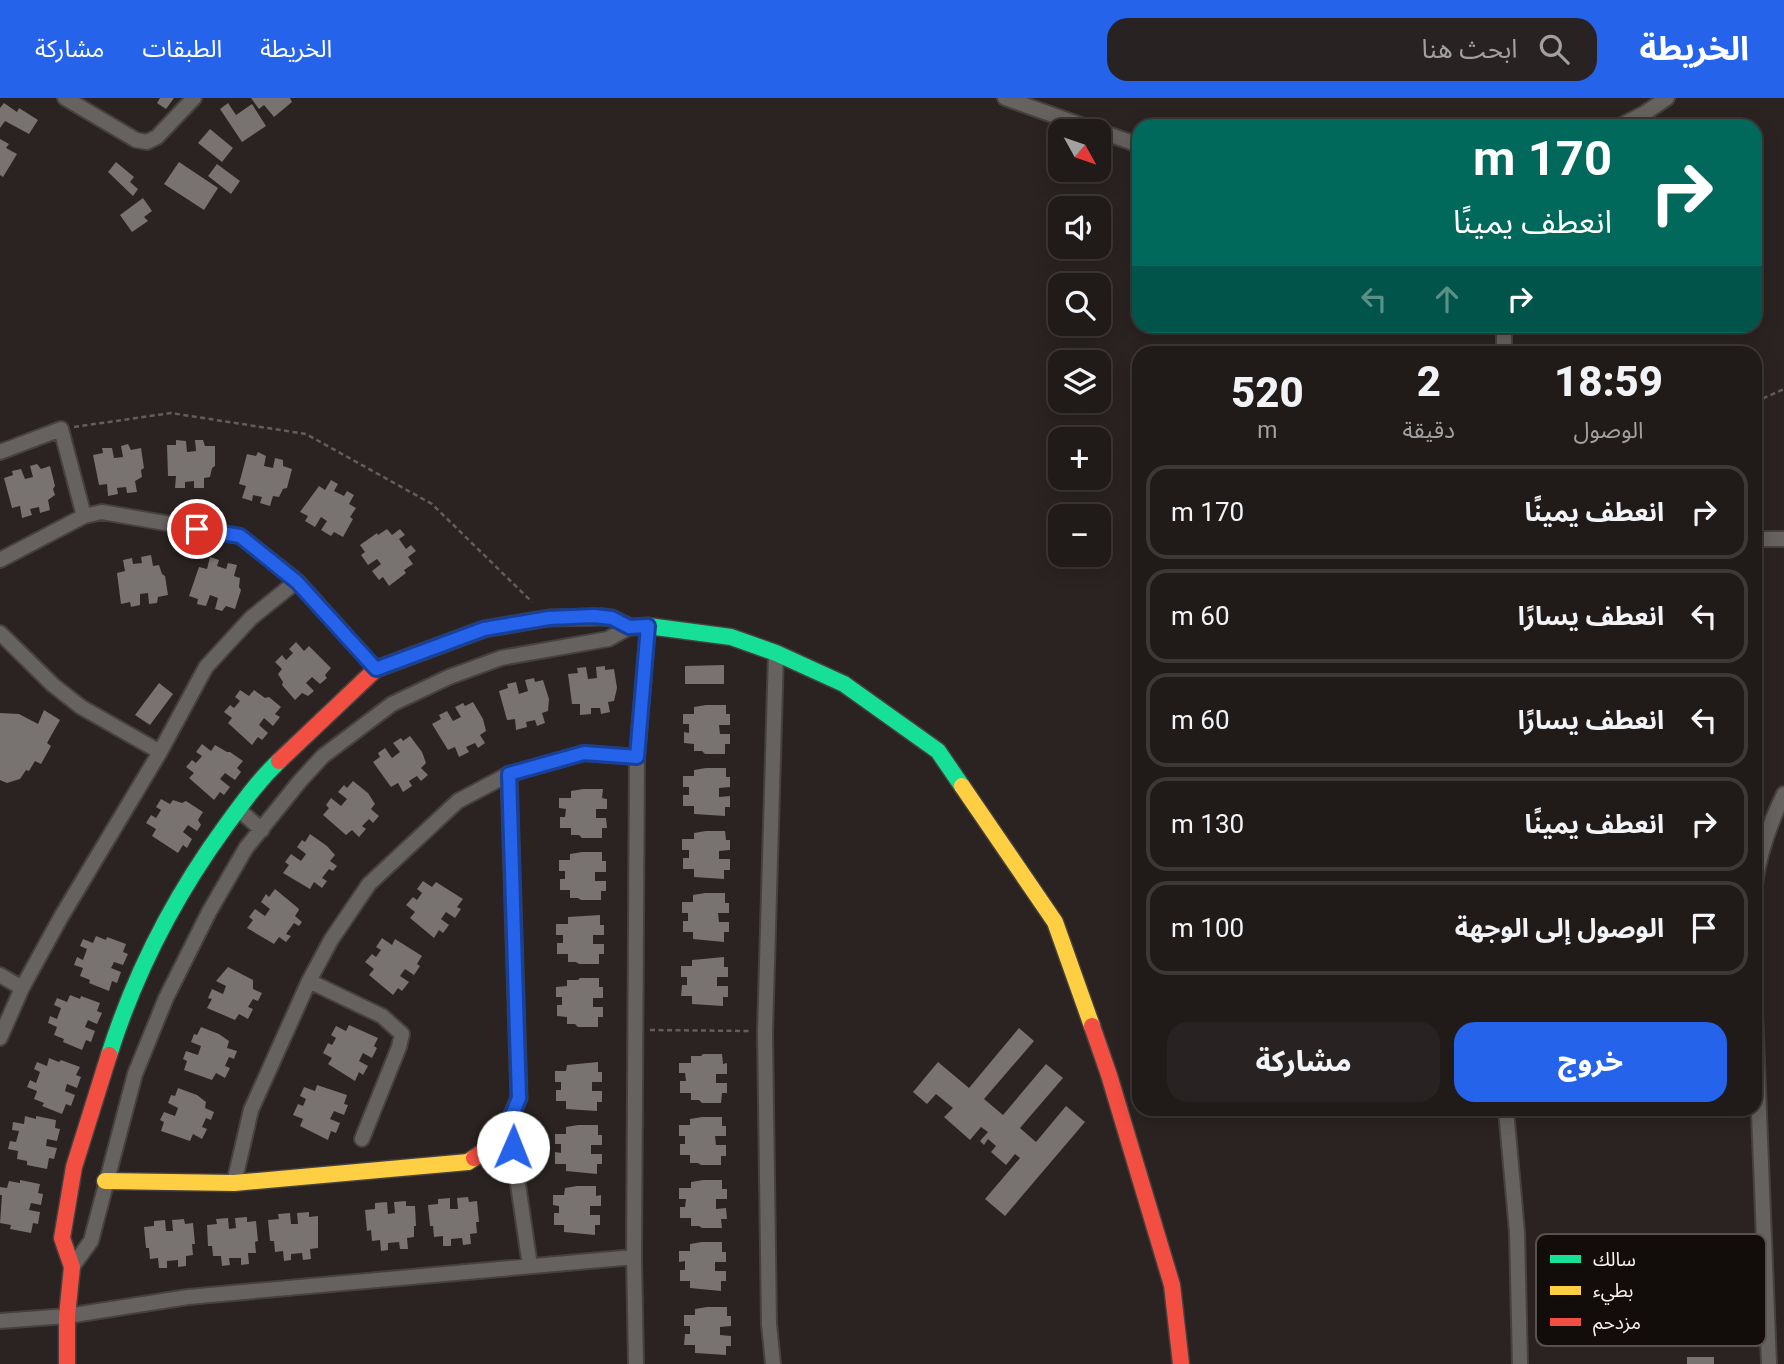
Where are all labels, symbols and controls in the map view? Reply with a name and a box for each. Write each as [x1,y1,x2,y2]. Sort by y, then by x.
search box [1107,18,1597,81]
text: الخريطة [1639,29,1749,68]
icon: search [1535,30,1573,68]
text: ابحث هنا [1421,34,1517,64]
text: مشاركة [35,35,104,63]
text: الطبقات [142,35,222,63]
text: الخريطة [260,35,332,63]
north arrow [1048,119,1111,182]
map controls [1048,119,1111,567]
text: 170 m [1473,130,1612,187]
icon: right [1636,147,1727,238]
button: sound [1048,196,1111,259]
text: انعطف يمينًا [1453,203,1612,241]
button: search [1048,273,1111,336]
icon: left [1355,280,1393,318]
icon: ahead [1428,280,1466,318]
icon: right [1501,280,1539,318]
button: layers [1048,350,1111,413]
text: 2 [1417,357,1441,406]
text: 18:59 [1554,357,1663,406]
text: 520 [1231,368,1304,417]
text: m [1257,417,1277,444]
text: دقيقة [1403,417,1455,444]
text: الوصول [1574,417,1643,444]
button: + [1048,427,1111,490]
icon: right [1685,493,1723,531]
text: 170 m [1171,497,1244,527]
text: انعطف يمينًا [1525,497,1664,527]
pin [167,499,227,559]
button: − [1048,504,1111,567]
icon: arrive [178,510,216,548]
icon: left [1685,597,1723,635]
text: 60 m [1171,601,1230,631]
text: انعطف يسارًا [1518,601,1664,631]
icon: left [1685,701,1723,739]
text: 60 m [1171,705,1230,735]
text: انعطف يسارًا [1518,705,1664,735]
icon: right [1685,805,1723,843]
text: 130 m [1171,809,1244,839]
text: انعطف يمينًا [1525,809,1664,839]
icon: arrive [1685,909,1723,947]
text: 100 m [1171,913,1244,943]
text: الوصول إلى الوجهة [1455,913,1664,943]
button: مشاركة [1167,1022,1440,1102]
button: خروج [1454,1022,1727,1102]
position arrow [476,1110,550,1184]
legend [1536,1234,1766,1346]
text: سالك [1593,1248,1636,1271]
text: بطيء [1593,1279,1633,1305]
text: مزدحم [1593,1311,1641,1337]

